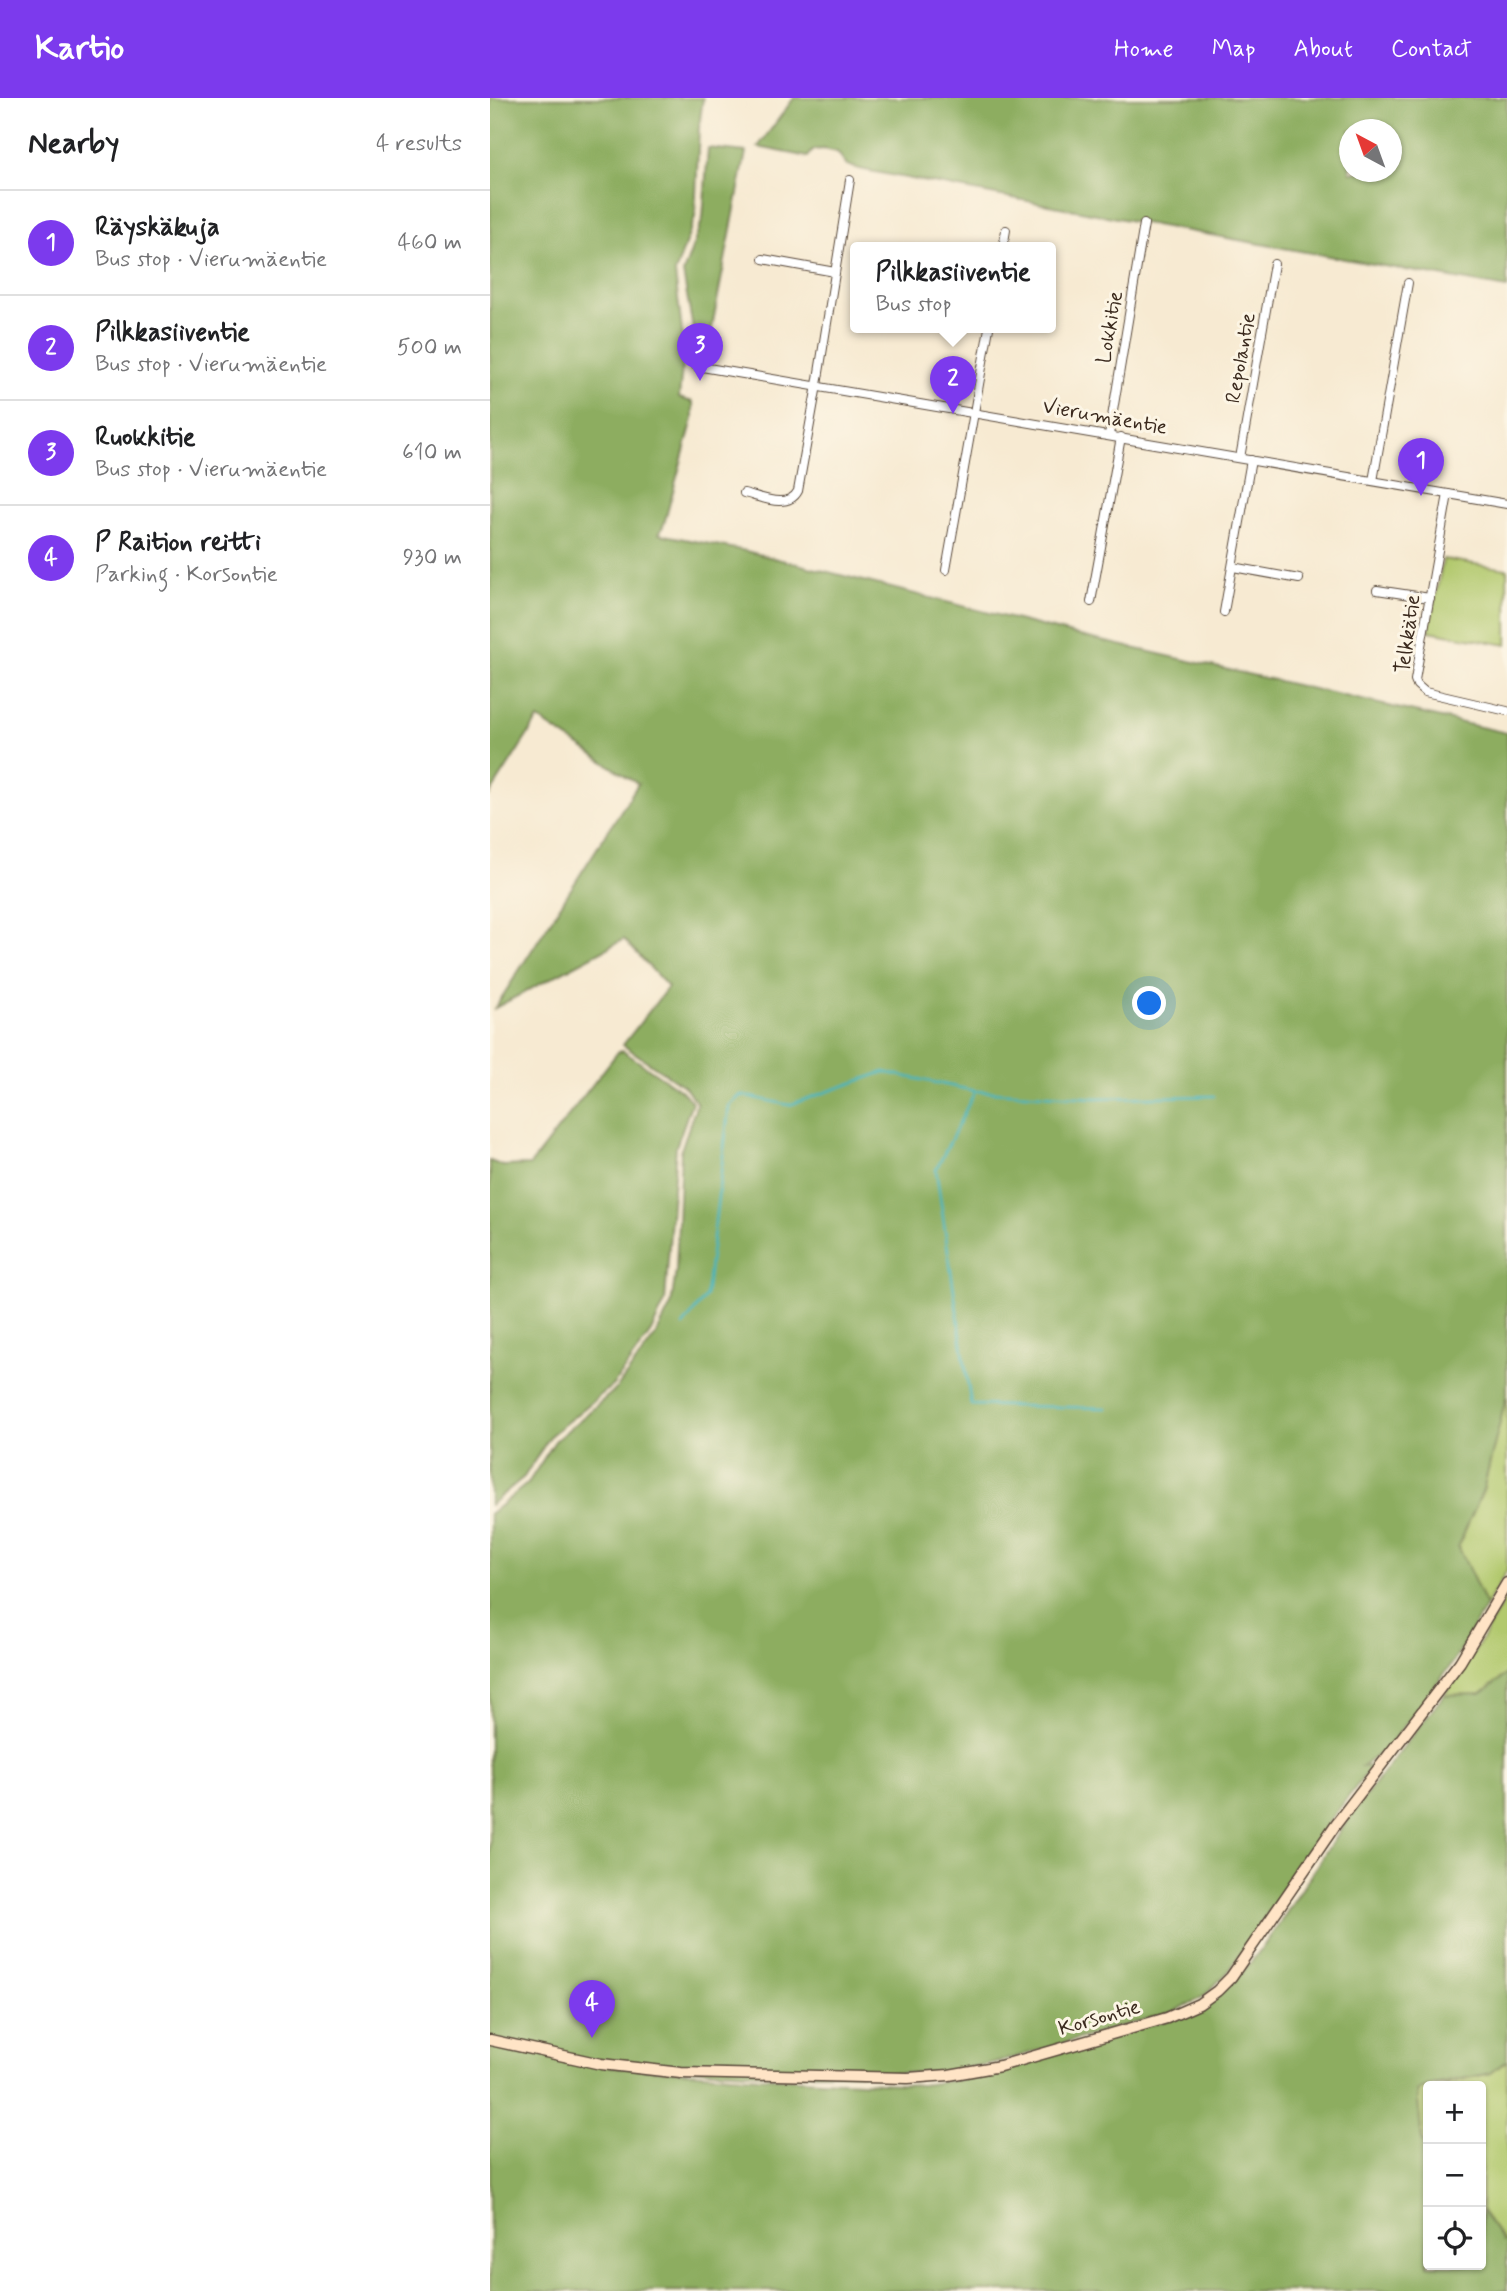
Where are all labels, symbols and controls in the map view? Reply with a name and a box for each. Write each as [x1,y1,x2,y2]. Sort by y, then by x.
text: Kartio [35,27,124,71]
text: Home [1114,34,1174,65]
text: Map [1212,34,1256,65]
text: About [1294,34,1353,65]
text: Contact [1391,34,1472,65]
north arrow [1339,119,1402,182]
text: Nearby [28,124,119,163]
text: 4 results [376,129,462,159]
text: Räyskäkuja [95,211,220,245]
text: 1 [46,228,56,258]
text: 460 m [398,228,462,258]
popup [850,242,1056,333]
text: Bus stop · Vierumäentie [95,245,327,275]
text: Pilkkasiiventie [876,256,1030,290]
street label: Lokkitie [1090,289,1130,366]
text: Bus stop [876,290,952,320]
street label: Repolantie [1219,311,1263,406]
text: Pilkkasiiventie [95,316,250,350]
pin: 3 [677,323,723,381]
text: 2 [45,333,57,363]
text: 500 m [397,333,462,363]
text: Bus stop · Vierumäentie [95,350,327,380]
pin: 2 [930,356,976,414]
street label: Vierumäentie [1040,392,1169,442]
text: Ruokkitie [95,421,196,455]
text: 3 [46,438,56,468]
text: 610 m [402,438,462,468]
pin: 1 [1398,438,1444,496]
text: Bus stop · Vierumäentie [95,455,327,485]
text: P Raition reitti [95,526,261,560]
text: 4 [44,543,58,573]
text: 930 m [403,543,462,573]
text: Parking · Korsontie [95,560,278,590]
street label: Telkkätie [1389,593,1427,675]
your location [1132,986,1166,1020]
pin: 4 [569,1980,615,2038]
street label: Korsontie [1055,1993,1143,2043]
map controls [1423,2081,1486,2270]
button: + [1423,2081,1486,2144]
button: − [1423,2144,1486,2207]
button: locate [1423,2207,1486,2270]

